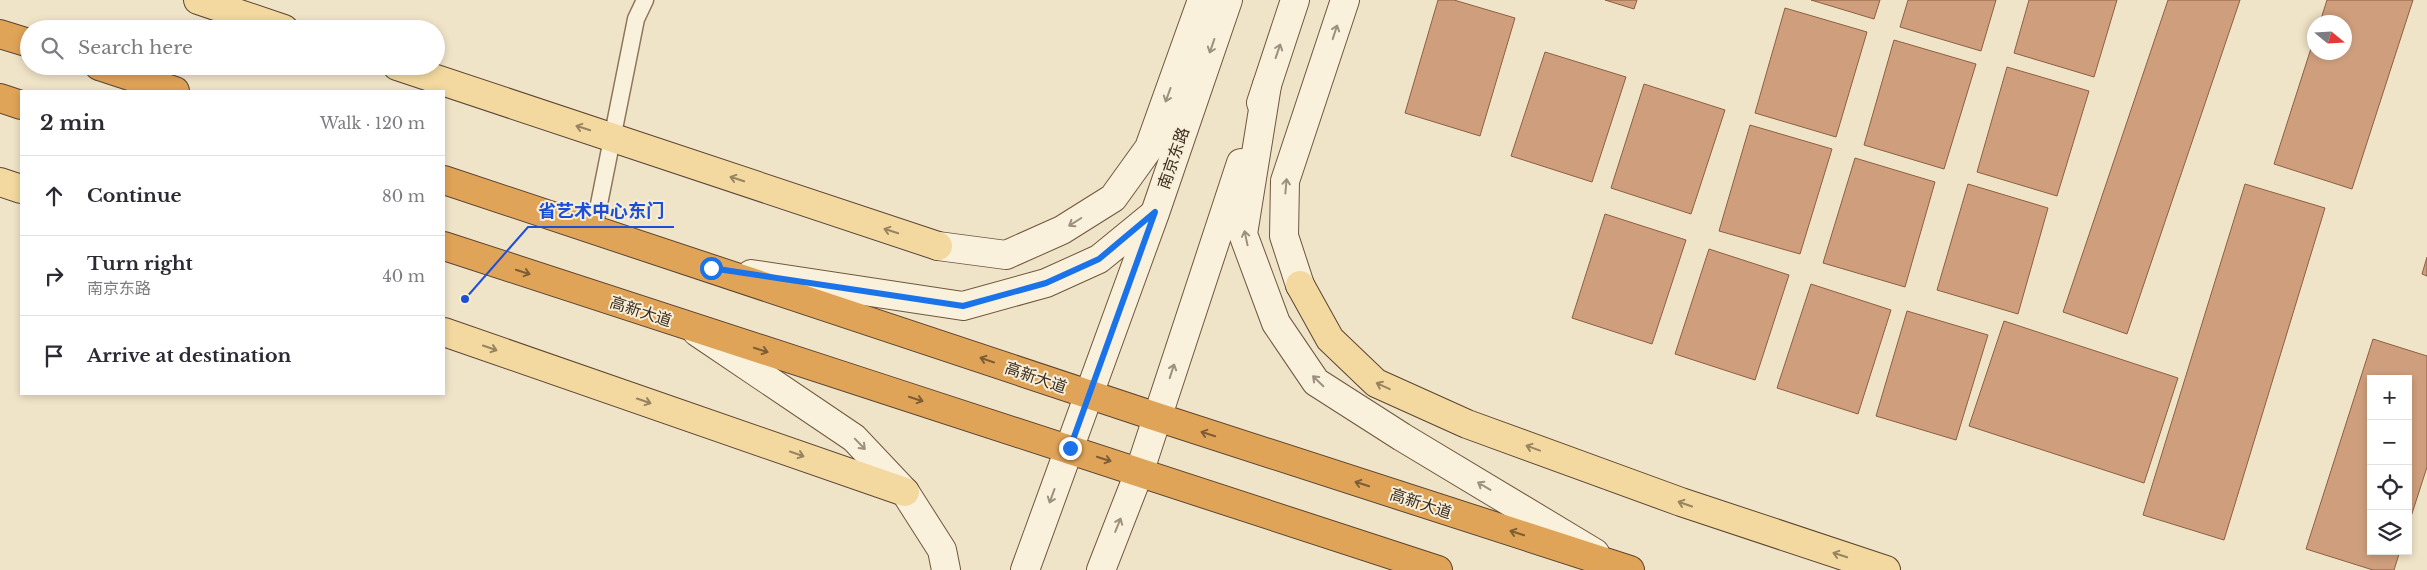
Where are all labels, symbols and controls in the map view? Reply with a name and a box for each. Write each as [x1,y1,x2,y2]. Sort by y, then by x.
north arrow [2307,15,2352,60]
search box [20,20,445,75]
one-way arrow [1331,24,1340,40]
icon: search [38,34,66,62]
text: Search here [78,36,193,59]
one-way arrow [1207,38,1216,53]
one-way arrow [1274,43,1284,59]
one-way arrow [1163,87,1172,103]
text: 2 min [40,110,105,136]
text: Walk · 120 m [320,113,425,133]
one-way arrow [576,123,591,132]
street label: 南京东路 [1153,124,1193,192]
one-way arrow [730,174,746,184]
one-way arrow [1281,179,1290,195]
icon: ahead [40,182,68,210]
text: Continue [87,184,182,207]
text: 80 m [382,186,425,206]
callout: 省艺术中心东门 [528,194,674,227]
text: 省艺术中心东门 [538,200,664,222]
one-way arrow [1068,217,1082,228]
one-way arrow [884,226,900,235]
one-way arrow [1240,230,1250,246]
text: Turn right [87,252,193,275]
route start [700,257,723,280]
icon: right [40,262,68,290]
text: 40 m [382,266,425,286]
one-way arrow [515,268,531,277]
text: 南京东路 [87,278,151,298]
street label: 高新大道 [607,292,675,330]
icon: arrive [40,342,68,370]
text: Arrive at destination [87,344,291,367]
one-way arrow [482,344,497,353]
one-way arrow [752,346,768,355]
one-way arrow [979,355,995,365]
street label: 高新大道 [1002,357,1070,397]
one-way arrow [1168,364,1177,380]
one-way arrow [1311,375,1324,387]
map controls [2367,375,2412,555]
button: + [2367,375,2412,420]
one-way arrow [1376,381,1391,390]
one-way arrow [907,395,923,404]
one-way arrow [635,396,651,406]
button: − [2367,420,2412,465]
one-way arrow [1200,428,1216,438]
route end [1059,437,1082,460]
one-way arrow [854,438,866,450]
one-way arrow [1525,443,1541,452]
one-way arrow [789,450,804,459]
one-way arrow [1096,455,1111,464]
button: locate [2367,465,2412,510]
one-way arrow [1355,478,1371,488]
one-way arrow [1477,481,1492,491]
street label: 高新大道 [1387,484,1455,522]
one-way arrow [1047,488,1056,503]
one-way arrow [1678,498,1694,508]
button: layers [2367,510,2412,555]
one-way arrow [1114,518,1124,533]
one-way arrow [1509,528,1525,538]
one-way arrow [1832,549,1848,559]

